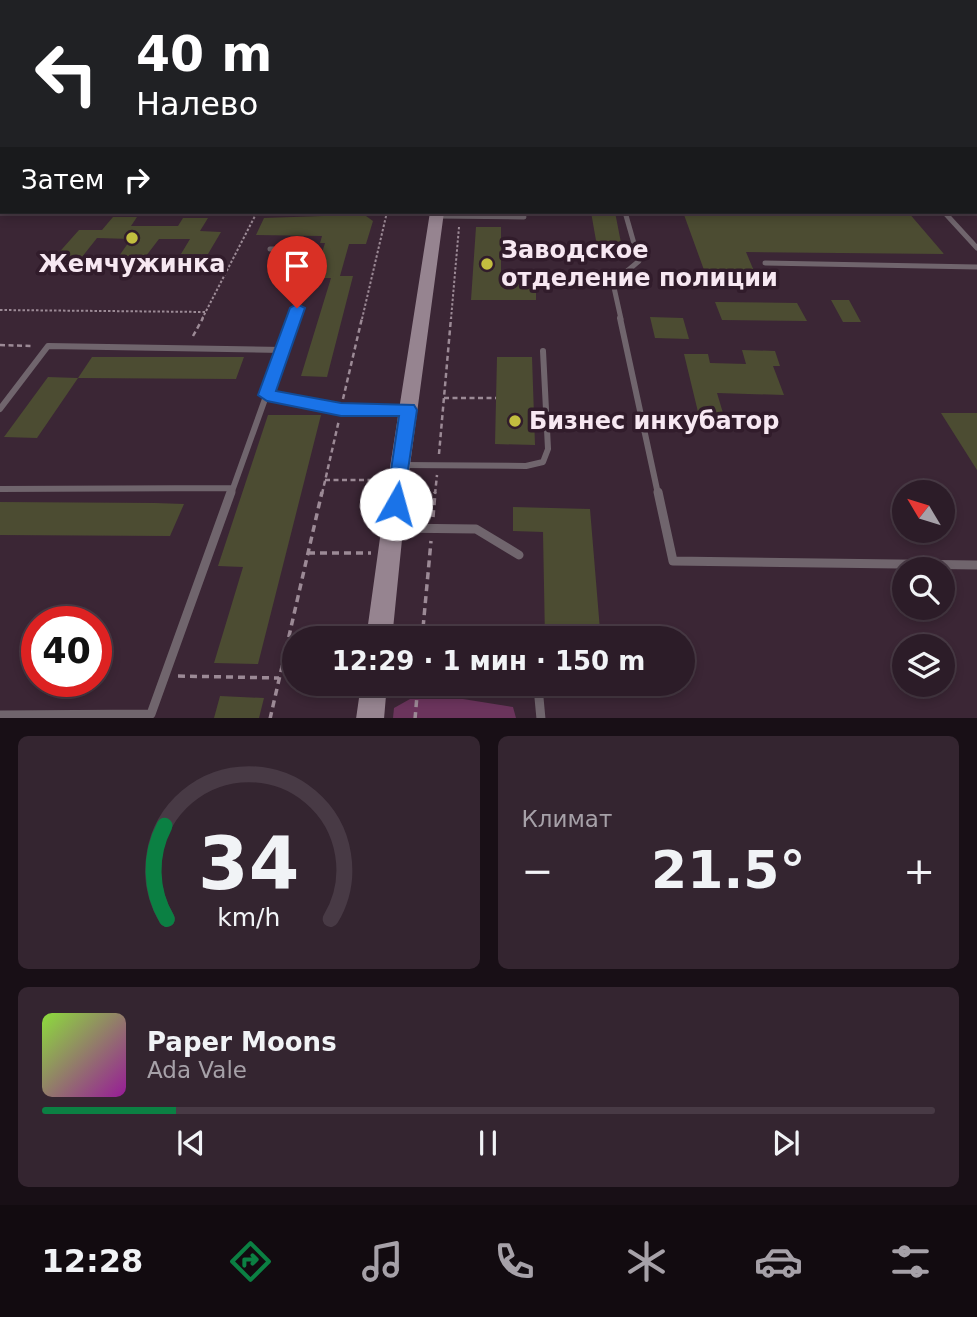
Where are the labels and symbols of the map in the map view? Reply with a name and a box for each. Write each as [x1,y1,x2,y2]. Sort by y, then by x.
marker: Жемчужинка [124,230,140,246]
pin [267,236,327,308]
place label: Заводское отделение полиции [501,236,778,292]
place label: Жемчужинка [38,250,226,278]
marker: Заводское отделение полиции [479,256,495,272]
place label: Бизнес инкубатор [529,407,779,435]
marker: Бизнес инкубатор [507,413,523,429]
position arrow [359,467,433,541]
north arrow [892,480,956,542]
speed limit sign: 40 [21,606,112,697]

